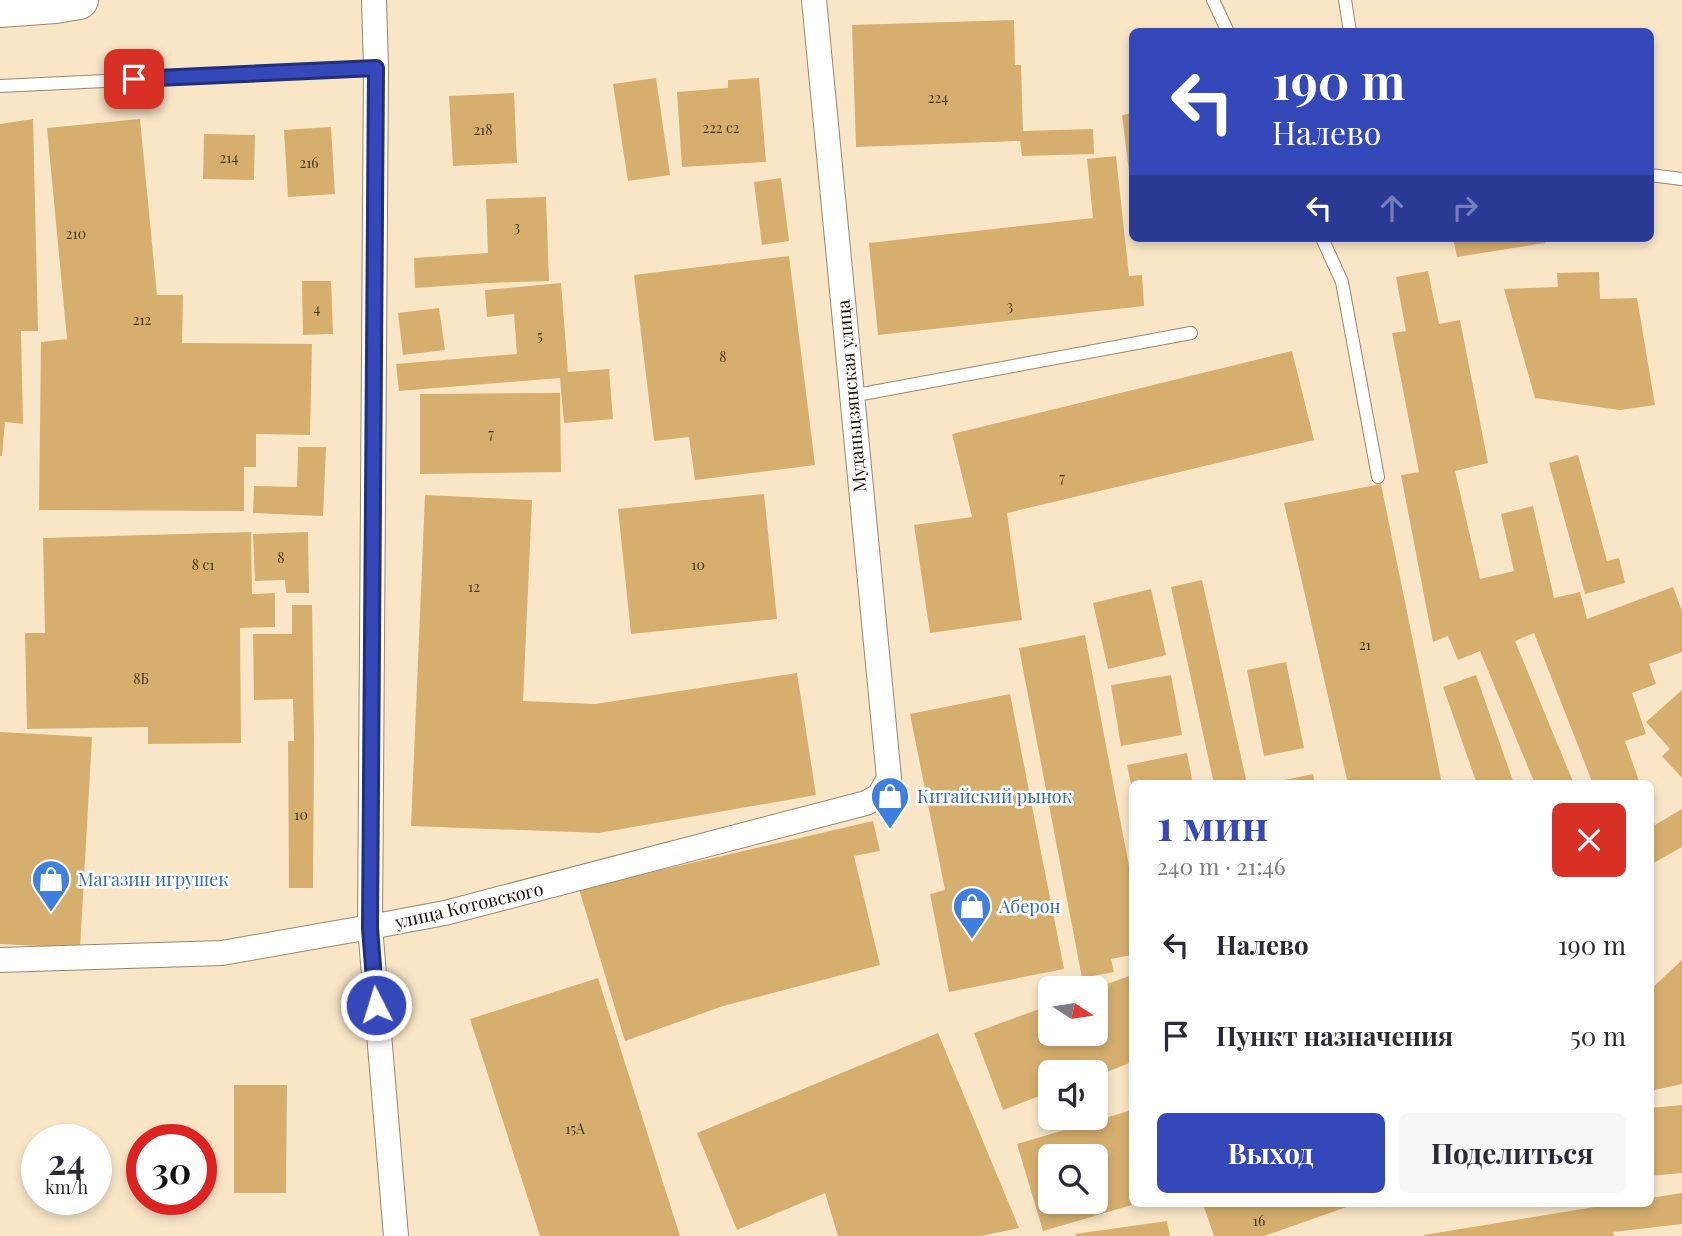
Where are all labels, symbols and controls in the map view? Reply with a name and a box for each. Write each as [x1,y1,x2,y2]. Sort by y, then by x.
text: 190 m [1272,47,1405,112]
pin [104,49,164,109]
icon: left [1157,56,1248,147]
icon: arrive [115,60,153,98]
house number: 224 [928,88,948,107]
text: Налево [1272,110,1381,153]
house number: 222 с2 [702,118,740,137]
house number: 218 [473,120,493,139]
house number: 214 [220,148,238,167]
house number: 216 [299,153,319,172]
icon: left [1300,189,1338,227]
icon: ahead [1373,189,1411,227]
icon: right [1446,189,1484,227]
house number: 3 [514,217,520,236]
house number: 210 [66,224,86,243]
house number: 3 [1007,296,1013,315]
house number: 4 [314,299,321,318]
street label: Муданьцзянская улица [831,299,871,493]
house number: 212 [133,310,152,329]
house number: 5 [537,326,543,345]
house number: 8 [719,347,727,366]
house number: 7 [488,424,494,443]
house number: 7 [1059,468,1065,487]
house number: 8 [277,548,285,567]
house number: 8 с1 [192,555,214,574]
house number: 10 [691,555,705,574]
house number: 12 [468,577,480,596]
house number: 21 [1359,635,1371,654]
house number: 8Б [133,669,149,688]
shop icon: Китайский рынок [869,775,911,830]
place label: Китайский рынок [917,784,1072,808]
text: 1 мин [1157,796,1268,852]
button: close [1552,803,1626,877]
house number: 10 [294,805,308,824]
text: 240 m · 21:46 [1157,850,1286,881]
shop icon: Магазин игрушек [30,858,72,913]
place label: Магазин игрушек [78,867,229,891]
street label: улица Котовского [392,876,546,934]
shop icon: Аберон [951,885,993,940]
place label: Аберон [998,894,1061,918]
icon: left [1157,926,1195,964]
text: Налево [1216,927,1309,962]
text: 190 m [1558,927,1626,962]
position arrow [339,968,413,1042]
north arrow [1038,976,1108,1046]
map controls [1038,976,1108,1214]
icon: arrive [1157,1017,1195,1055]
text: Пункт назначения [1216,1018,1453,1053]
text: 50 m [1570,1018,1626,1053]
button: sound [1038,1060,1108,1130]
button: Выход [1157,1113,1385,1193]
button: Поделиться [1399,1113,1626,1193]
house number: 15А [565,1119,585,1138]
speed limit sign: 30 [126,1124,217,1215]
text: 24 [48,1137,85,1184]
button: search [1038,1144,1108,1214]
text: km/h [45,1175,88,1199]
house number: 16 [1253,1211,1265,1230]

